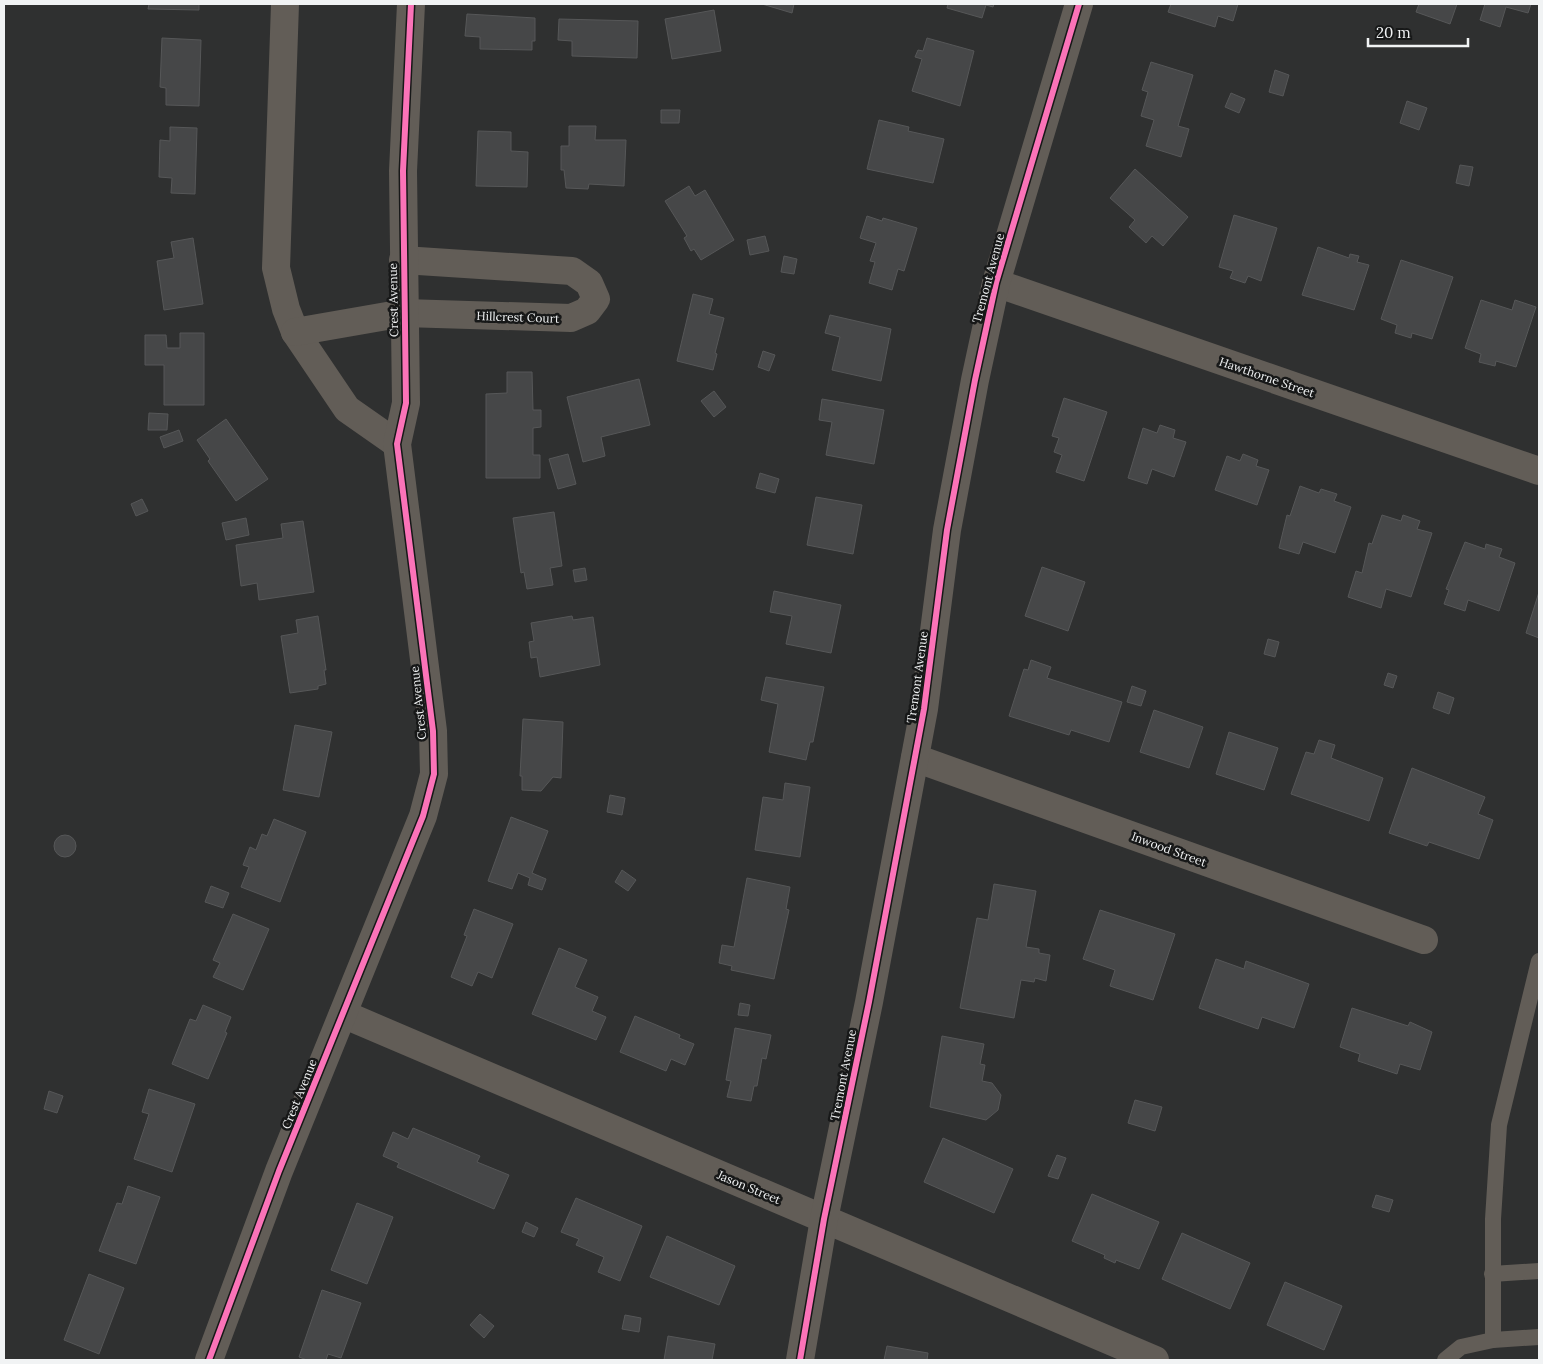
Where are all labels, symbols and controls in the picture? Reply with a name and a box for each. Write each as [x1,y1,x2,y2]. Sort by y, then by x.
scale bar [1368,15,1468,47]
text: 20 m [1376,23,1411,42]
street label: Tremont Avenue [969,231,1007,325]
street label: Crest Avenue [385,262,401,337]
street label: Hillcrest Court [476,308,560,326]
street label: Hawthorne Street [1217,354,1317,400]
street label: Tremont Avenue [903,630,931,724]
street label: Crest Avenue [407,665,429,741]
street label: Inwood Street [1129,828,1209,870]
street label: Tremont Avenue [827,1028,859,1122]
street label: Crest Avenue [278,1056,320,1131]
street label: Jason Street [714,1167,783,1207]

